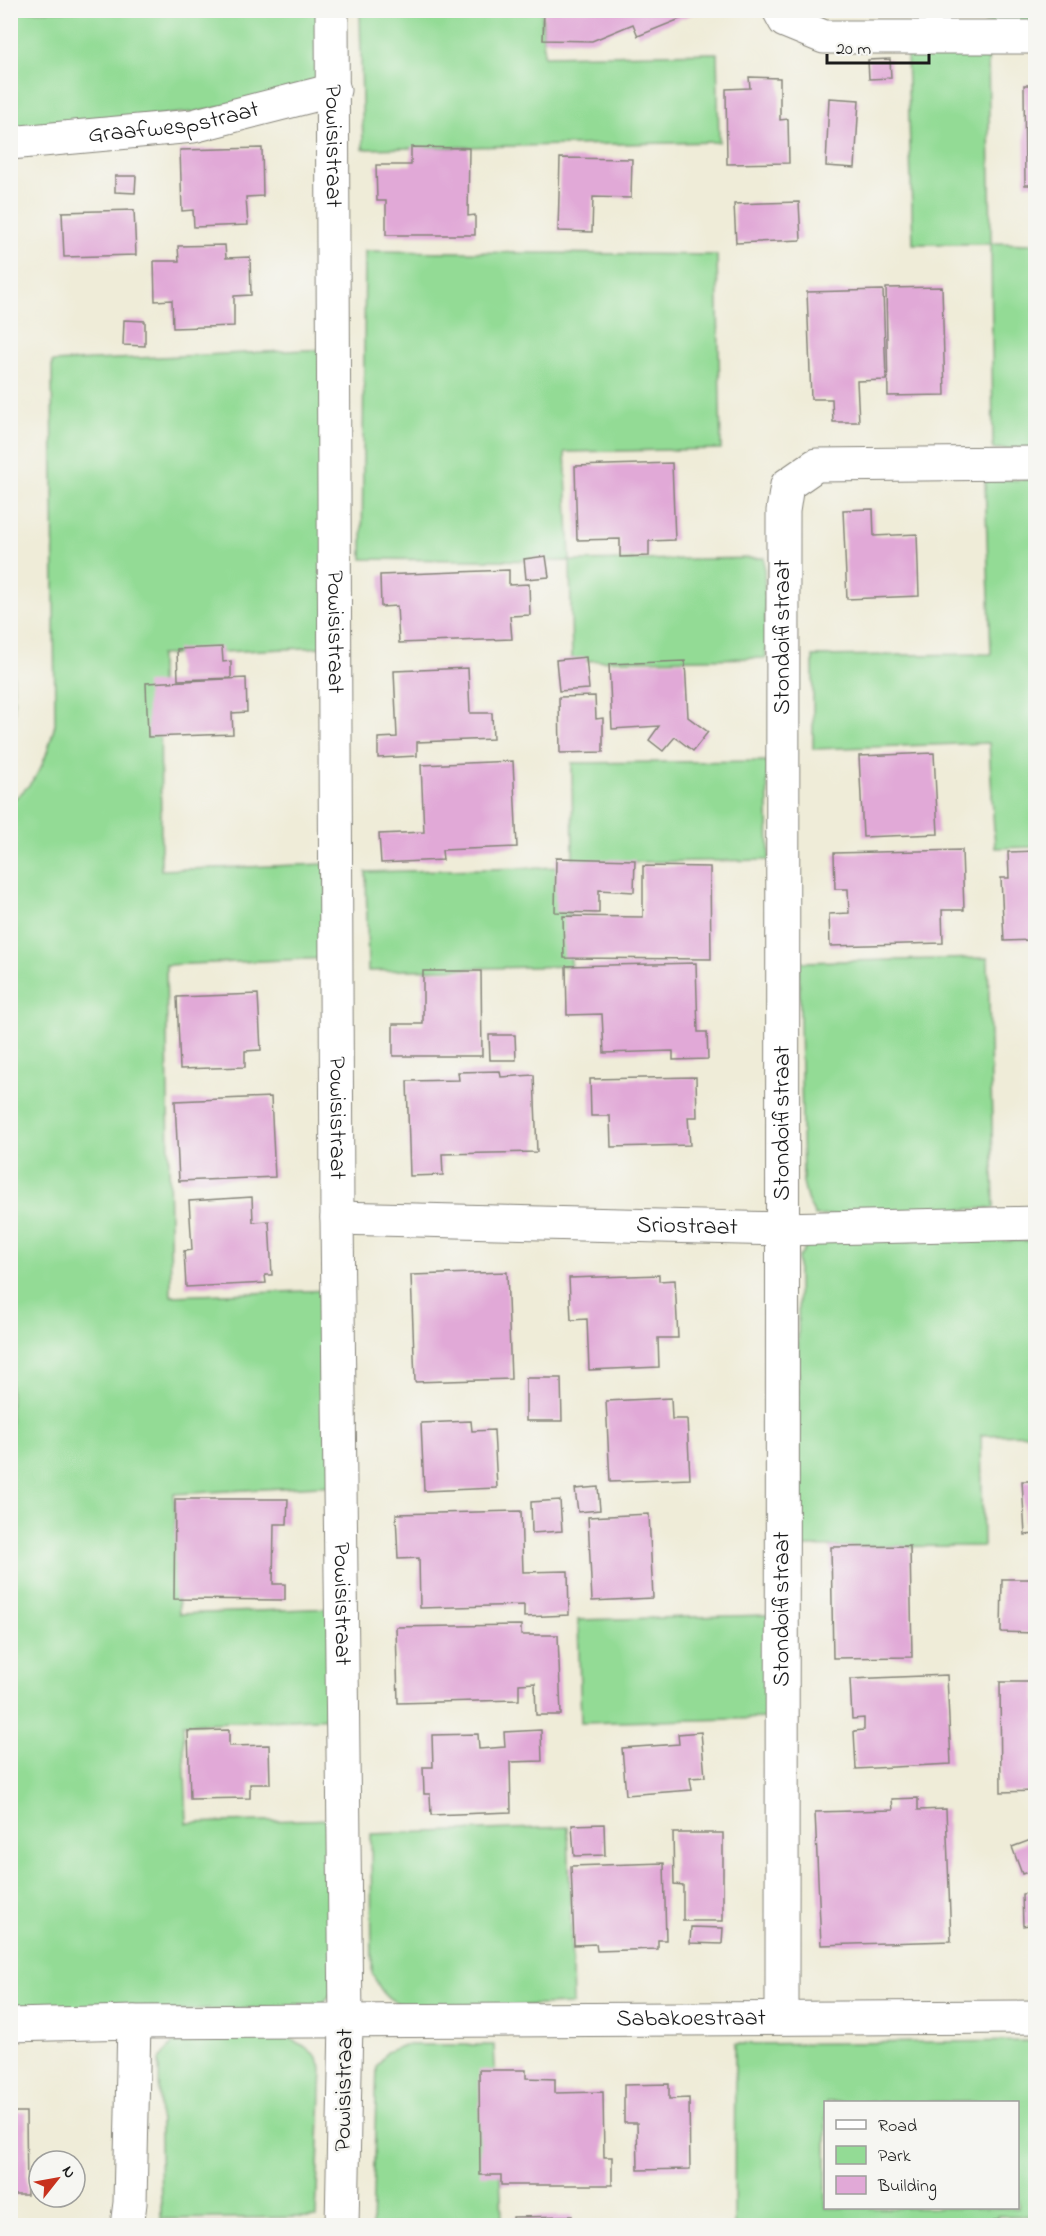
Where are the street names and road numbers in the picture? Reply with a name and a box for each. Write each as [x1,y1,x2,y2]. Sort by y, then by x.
street label: Powisistraat [315,84,350,208]
street label: Graafwespstraat [86,92,263,153]
street label: Stondoifistraat [765,559,800,715]
street label: Powisistraat [317,570,352,694]
street label: Stondoifistraat [765,1045,800,1201]
street label: Powisistraat [319,1056,354,1180]
street label: Sriostraat [636,1208,738,1245]
street label: Stondoifistraat [765,1531,800,1687]
street label: Powisistraat [323,1542,360,1666]
street label: Sabakoestraat [616,2001,766,2037]
street label: Powisistraat [326,2028,364,2152]

